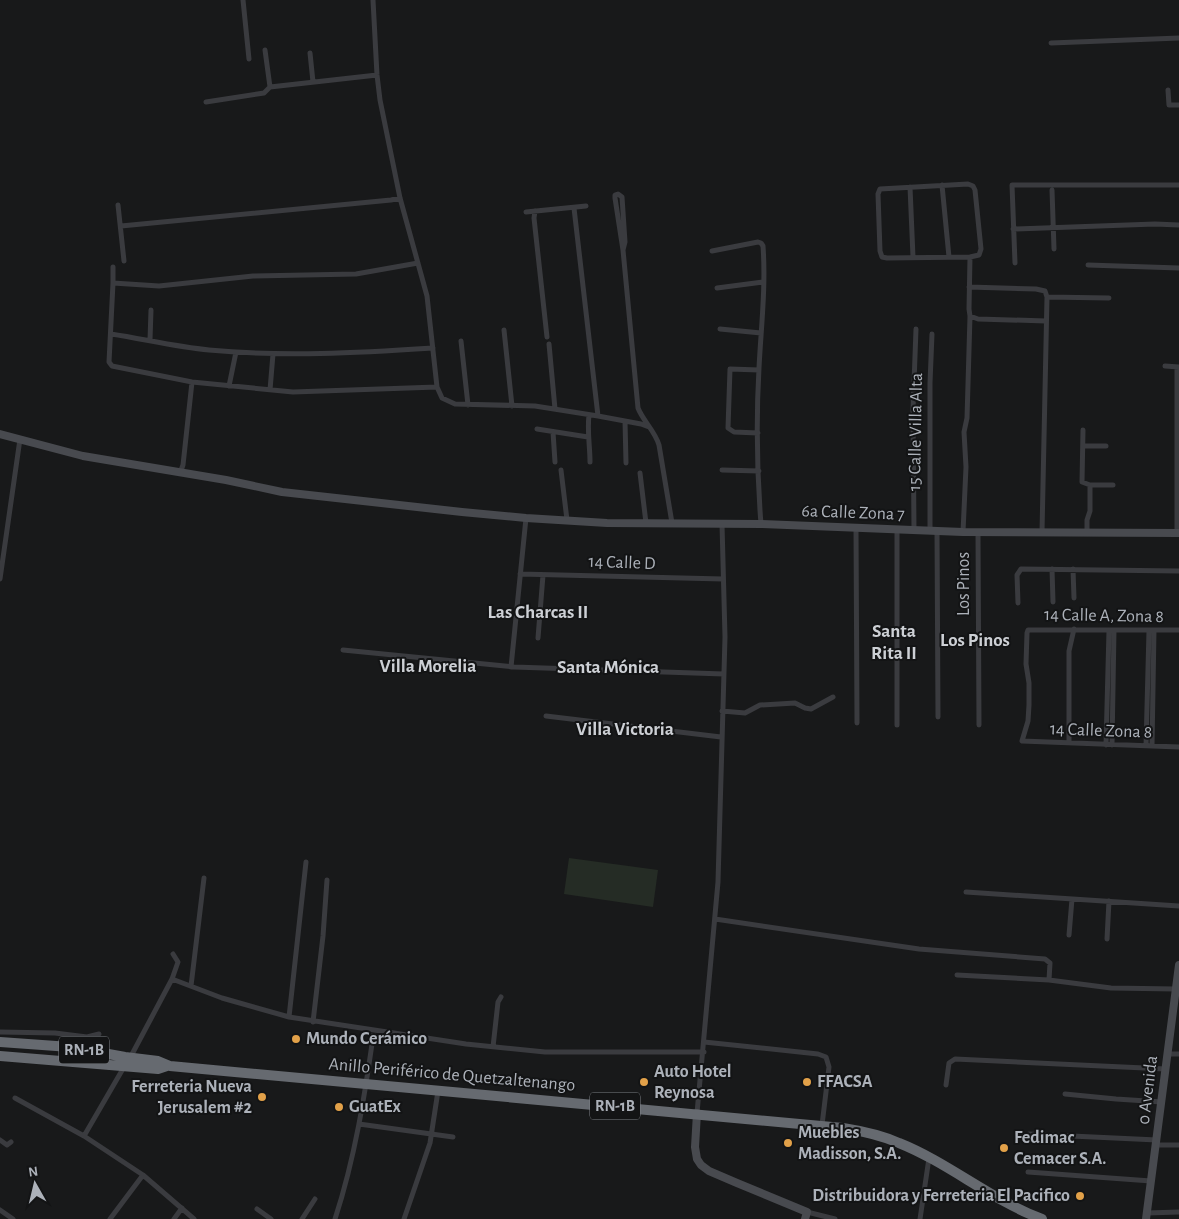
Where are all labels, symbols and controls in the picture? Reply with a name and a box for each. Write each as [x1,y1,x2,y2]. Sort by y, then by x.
street label: 15 Calle Villa Alta [906,373,926,491]
street label: 6a Calle Zona 7 [801,502,905,524]
street label: Los Pinos [955,552,973,616]
street label: 14 Calle D [588,553,656,573]
district label: Las Charcas II [488,603,588,622]
street label: 14 Calle A, Zona 8 [1044,606,1164,626]
district label: Santa Rita II [871,622,917,663]
district label: Los Pinos [940,631,1010,650]
district label: Villa Morelia [380,657,476,676]
district label: Santa Mónica [557,658,659,677]
district label: Villa Victoria [576,720,674,739]
street label: 14 Calle Zona 8 [1049,720,1153,742]
place label: Mundo Cerámico [306,1030,427,1048]
marker: Mundo Cerámico [290,1033,302,1045]
road number: RN-1B [59,1036,109,1064]
street label: 0 Avenida [1135,1054,1161,1126]
street label: Anillo Periférico de Quetzaltenango [328,1055,576,1095]
place label: Auto Hotel Reynosa [654,1063,732,1102]
place label: FFACSA [817,1073,873,1091]
marker: Auto Hotel Reynosa [638,1076,650,1088]
marker: FFACSA [801,1076,813,1088]
place label: Ferreteria Nueva Jerusalem #2 [131,1078,253,1117]
marker: Ferreteria Nueva Jerusalem #2 [256,1091,268,1103]
road number: RN-1B [590,1092,640,1120]
place label: GuatEx [349,1098,401,1116]
marker: GuatEx [333,1101,345,1113]
place label: Muebles Madisson, S.A. [798,1124,901,1163]
place label: Fedimac Cemacer S.A. [1014,1129,1106,1168]
marker: Muebles Madisson, S.A. [782,1137,794,1149]
marker: Fedimac Cemacer S.A. [998,1142,1010,1154]
north arrow [10,1159,60,1209]
text: N [28,1165,39,1180]
place label: Distribuidora y Ferreteria El Pacifico [812,1187,1070,1205]
marker: Distribuidora y Ferreteria El Pacifico [1074,1190,1086,1202]

